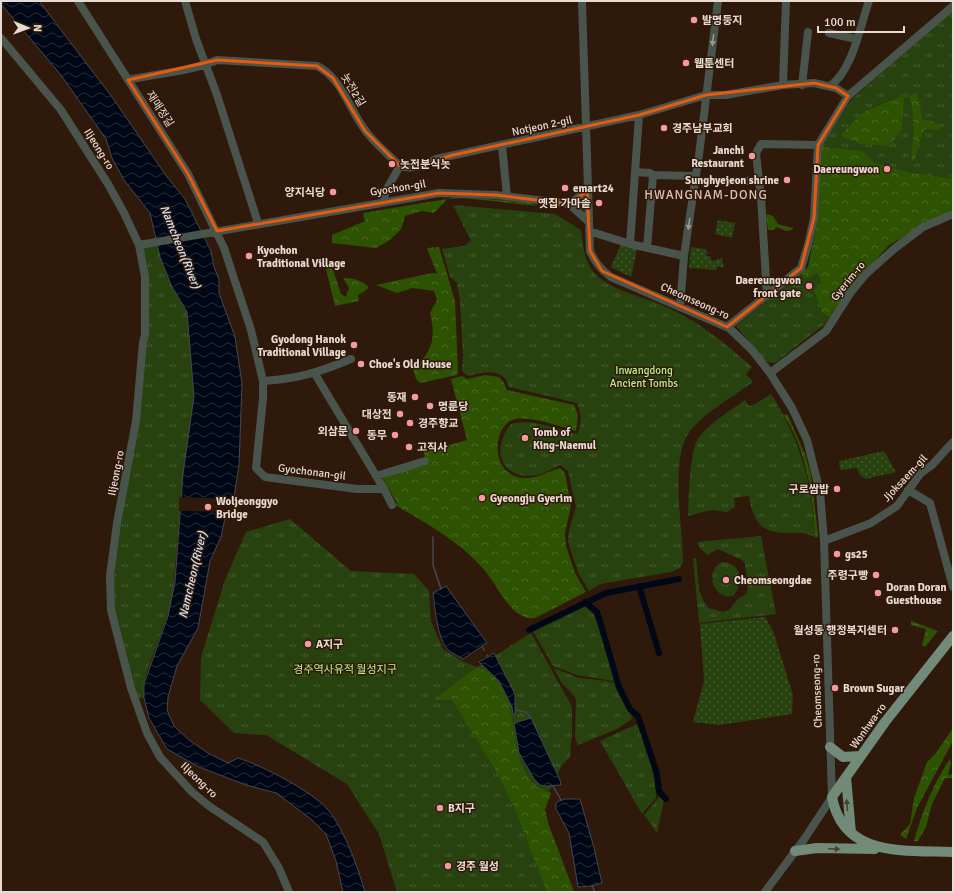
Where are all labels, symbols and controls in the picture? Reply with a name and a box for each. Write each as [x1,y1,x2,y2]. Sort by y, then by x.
north arrow [8,8,48,48]
scale bar [818,8,904,34]
place label: 발명둥지 [702,14,742,27]
marker: 발명둥지 [689,15,699,25]
text: 100 m [824,15,856,30]
text: N [31,24,44,32]
one-way arrow [710,34,716,46]
place label: 웹툰센터 [694,57,734,70]
marker: 웹툰센터 [681,58,691,68]
street label: 놋전2길 [338,71,368,109]
street label: 재매정길 [144,88,176,130]
street label: Notjeon 2-gil [511,113,573,139]
place label: 경주남부교회 [672,122,733,135]
marker: 경주남부교회 [659,123,669,133]
street label: Iljeong-ro [81,126,117,172]
place label: Janchi Restaurant [691,144,744,170]
marker: Janchi Restaurant [747,151,757,161]
place label: 놋전분식놋 [400,158,451,171]
marker: 놋전분식놋 [387,159,397,169]
place label: Daereungwon [813,163,879,176]
marker: Daereungwon [882,164,892,174]
place label: Sunghyejeon shrine [685,174,780,187]
marker: Sunghyejeon shrine [782,175,792,185]
street label: Gyochon-gil [369,177,427,199]
place label: emart24 [573,182,614,195]
marker: emart24 [560,183,570,193]
place label: 양지식당 [285,186,325,199]
marker: 양지식당 [328,187,338,197]
district label: HWANGNAM-DONG [644,187,768,203]
place label: 옛집 가마솥 [538,197,591,210]
marker: 옛집 가마솥 [594,198,604,208]
water label: Namcheon(River) [156,203,204,292]
one-way arrow [686,218,692,230]
place label: Kyochon Traditional Village [257,244,346,270]
marker: Kyochon Traditional Village [244,251,254,261]
street label: Gyerim-ro [828,258,868,303]
place label: Daereungwon front gate [735,274,802,300]
street label: Cheomseong-ro [659,280,732,322]
marker: Daereungwon front gate [804,281,814,291]
place label: Gyodong Hanok Traditional Village [258,333,347,359]
marker: Gyodong Hanok Traditional Village [349,340,359,350]
place label: Choe's Old House [369,358,452,371]
marker: Choe's Old House [356,359,366,369]
park label: Inwangdong Ancient Tombs [610,364,678,390]
place label: 동재 [387,391,407,404]
marker: 동재 [410,392,420,402]
place label: 명룬당 [438,400,468,413]
marker: 명룬당 [425,401,435,411]
place label: 대상전 [362,408,392,421]
marker: 대상전 [395,409,405,419]
place label: 경주향교 [418,417,458,430]
marker: 경주향교 [405,418,415,428]
place label: 외삼문 [318,425,348,438]
marker: 외삼문 [351,426,361,436]
place label: Tomb of King-Naemul [533,426,597,452]
place label: 동무 [367,429,387,442]
marker: 동무 [390,430,400,440]
marker: Tomb of King-Naemul [520,433,530,443]
place label: 고직사 [417,441,447,454]
marker: 고직사 [404,442,414,452]
street label: Iljeong-ro [105,449,127,497]
street label: Jjoksaem-gil [880,452,930,504]
street label: Gyochonan-gil [277,461,347,483]
place label: 구로쌈밥 [789,483,829,496]
marker: 구로쌈밥 [832,484,842,494]
place label: Gyeongju Gyerim [490,492,572,505]
marker: Gyeongju Gyerim [477,493,487,503]
place label: Woljeonggyo Bridge [216,495,278,521]
marker: Woljeonggyo Bridge [203,502,213,512]
water label: Namcheon(River) [176,529,211,620]
place label: gs25 [845,548,868,561]
marker: gs25 [832,549,842,559]
place label: 주령구빵 [828,569,869,582]
marker: 주령구빵 [871,570,881,580]
place label: Cheomseongdae [734,574,812,587]
marker: Cheomseongdae [721,575,731,585]
place label: Doran Doran Guesthouse [886,581,946,607]
marker: Doran Doran Guesthouse [873,588,883,598]
place label: 월성동 행정복지센터 [794,624,887,637]
marker: 월성동 행정복지센터 [890,625,900,635]
place label: A지구 [316,638,343,651]
marker: A지구 [303,639,313,649]
street label: Cheomseong-ro [809,654,825,728]
park label: 경주역사유적 월성지구 [293,663,397,676]
place label: Brown Sugar [843,682,905,695]
marker: Brown Sugar [830,683,840,693]
street label: Wonhwa-ro [847,700,889,751]
street label: Iljeong-ro [178,759,220,801]
one-way arrow [844,799,851,811]
place label: B지구 [448,802,475,815]
marker: B지구 [435,803,445,813]
one-way arrow [828,846,841,852]
place label: 경주 월성 [456,860,499,873]
marker: 경주 월성 [443,861,453,871]

